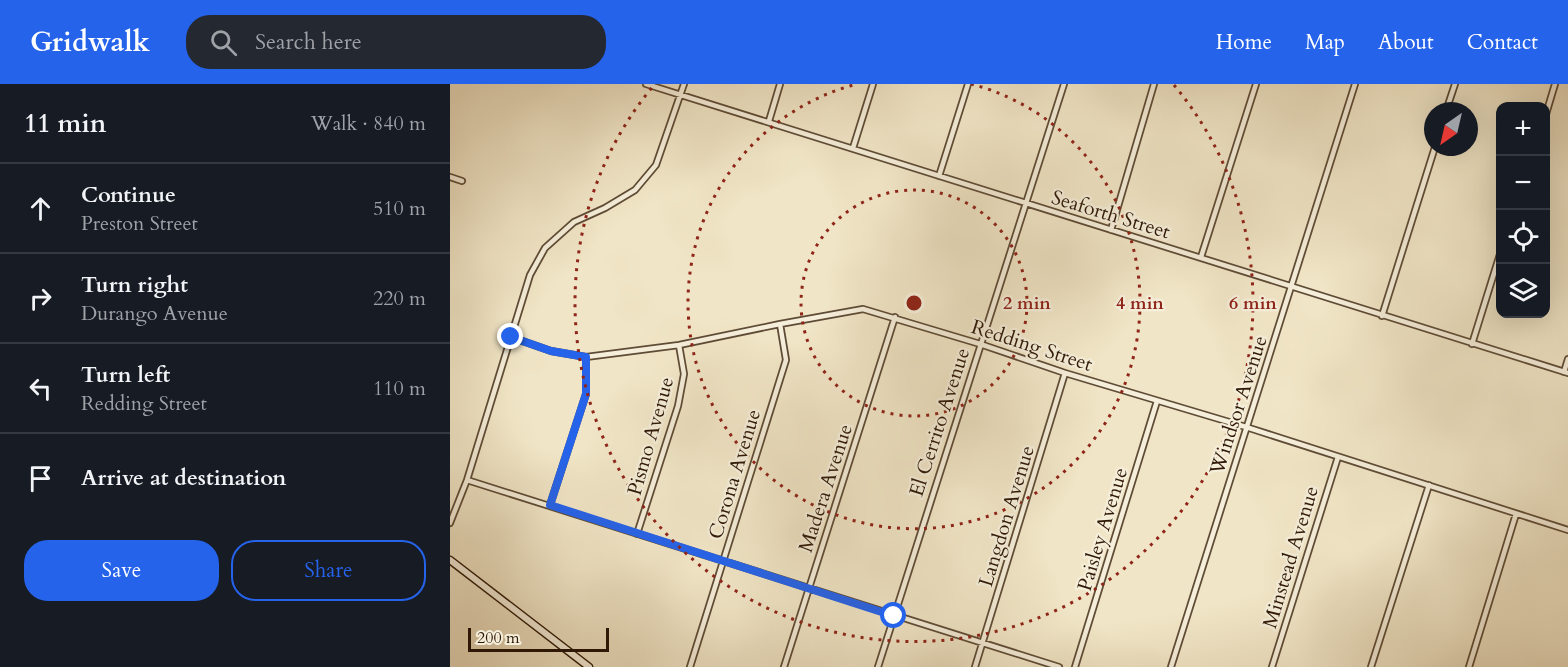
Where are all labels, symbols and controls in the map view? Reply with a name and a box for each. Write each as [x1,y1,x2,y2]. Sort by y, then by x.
search box [186,15,606,69]
text: Gridwalk [30,23,150,61]
icon: search [207,26,240,59]
text: Search here [255,27,362,57]
text: Home [1216,28,1272,57]
text: Map [1305,28,1345,57]
text: About [1378,28,1434,57]
text: Contact [1467,28,1538,57]
north arrow [1424,102,1478,156]
map controls [1496,102,1550,318]
button: + [1496,102,1550,156]
text: 11 min [24,106,107,141]
text: Walk · 840 m [311,110,426,137]
button: − [1496,156,1550,210]
text: Continue [81,180,176,210]
street label: Seaforth Street [1048,184,1174,246]
icon: ahead [24,192,57,225]
text: 510 m [373,195,426,222]
text: Preston Street [81,210,198,237]
button: locate [1496,210,1550,264]
button: layers [1496,264,1550,318]
text: Turn right [81,270,188,300]
icon: right [24,282,57,315]
text: 220 m [373,285,426,312]
text: 2 min [1003,291,1051,316]
text: 4 min [1116,291,1164,316]
text: 6 min [1229,291,1277,316]
centre of rings [904,293,924,313]
text: Durango Avenue [81,300,228,327]
street label: Redding Street [968,313,1097,378]
route end [497,323,523,349]
street label: Windsor Avenue [1203,332,1274,479]
street label: El Cerrito Avenue [903,344,976,500]
text: Turn left [81,360,170,390]
icon: left [24,372,57,405]
street label: Pismo Avenue [621,374,680,499]
text: 110 m [373,375,426,402]
text: Redding Street [81,390,207,417]
street label: Corona Avenue [702,406,767,542]
street label: Madera Avenue [792,421,859,556]
street label: Langdon Avenue [972,442,1041,590]
icon: arrive [24,462,57,495]
text: Arrive at destination [81,463,286,493]
street label: Paisley Avenue [1071,464,1134,594]
street label: Minstead Avenue [1256,483,1325,632]
button: Save [24,540,219,601]
button: Share [231,540,426,601]
route start [880,602,906,628]
scale bar [468,625,609,652]
text: 200 m [477,627,519,649]

